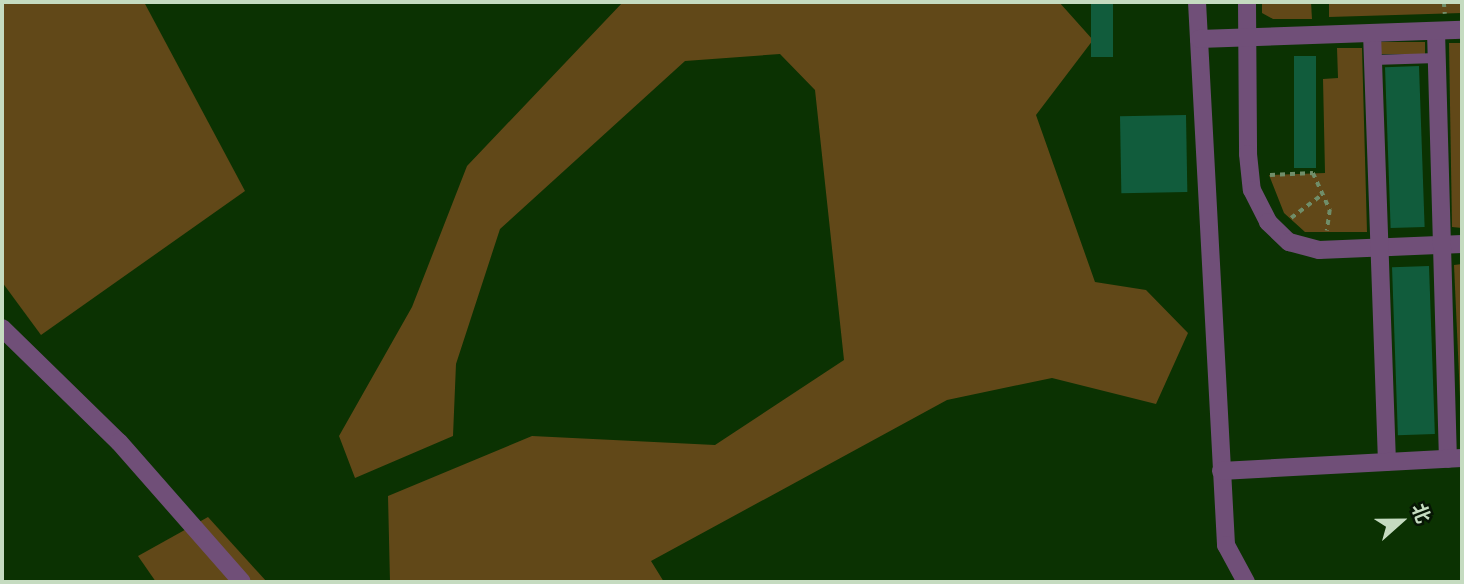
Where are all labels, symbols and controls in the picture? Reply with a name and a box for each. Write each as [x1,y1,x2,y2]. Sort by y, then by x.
north arrow [1366,486,1436,556]
text: 北 [1407,500,1435,526]

